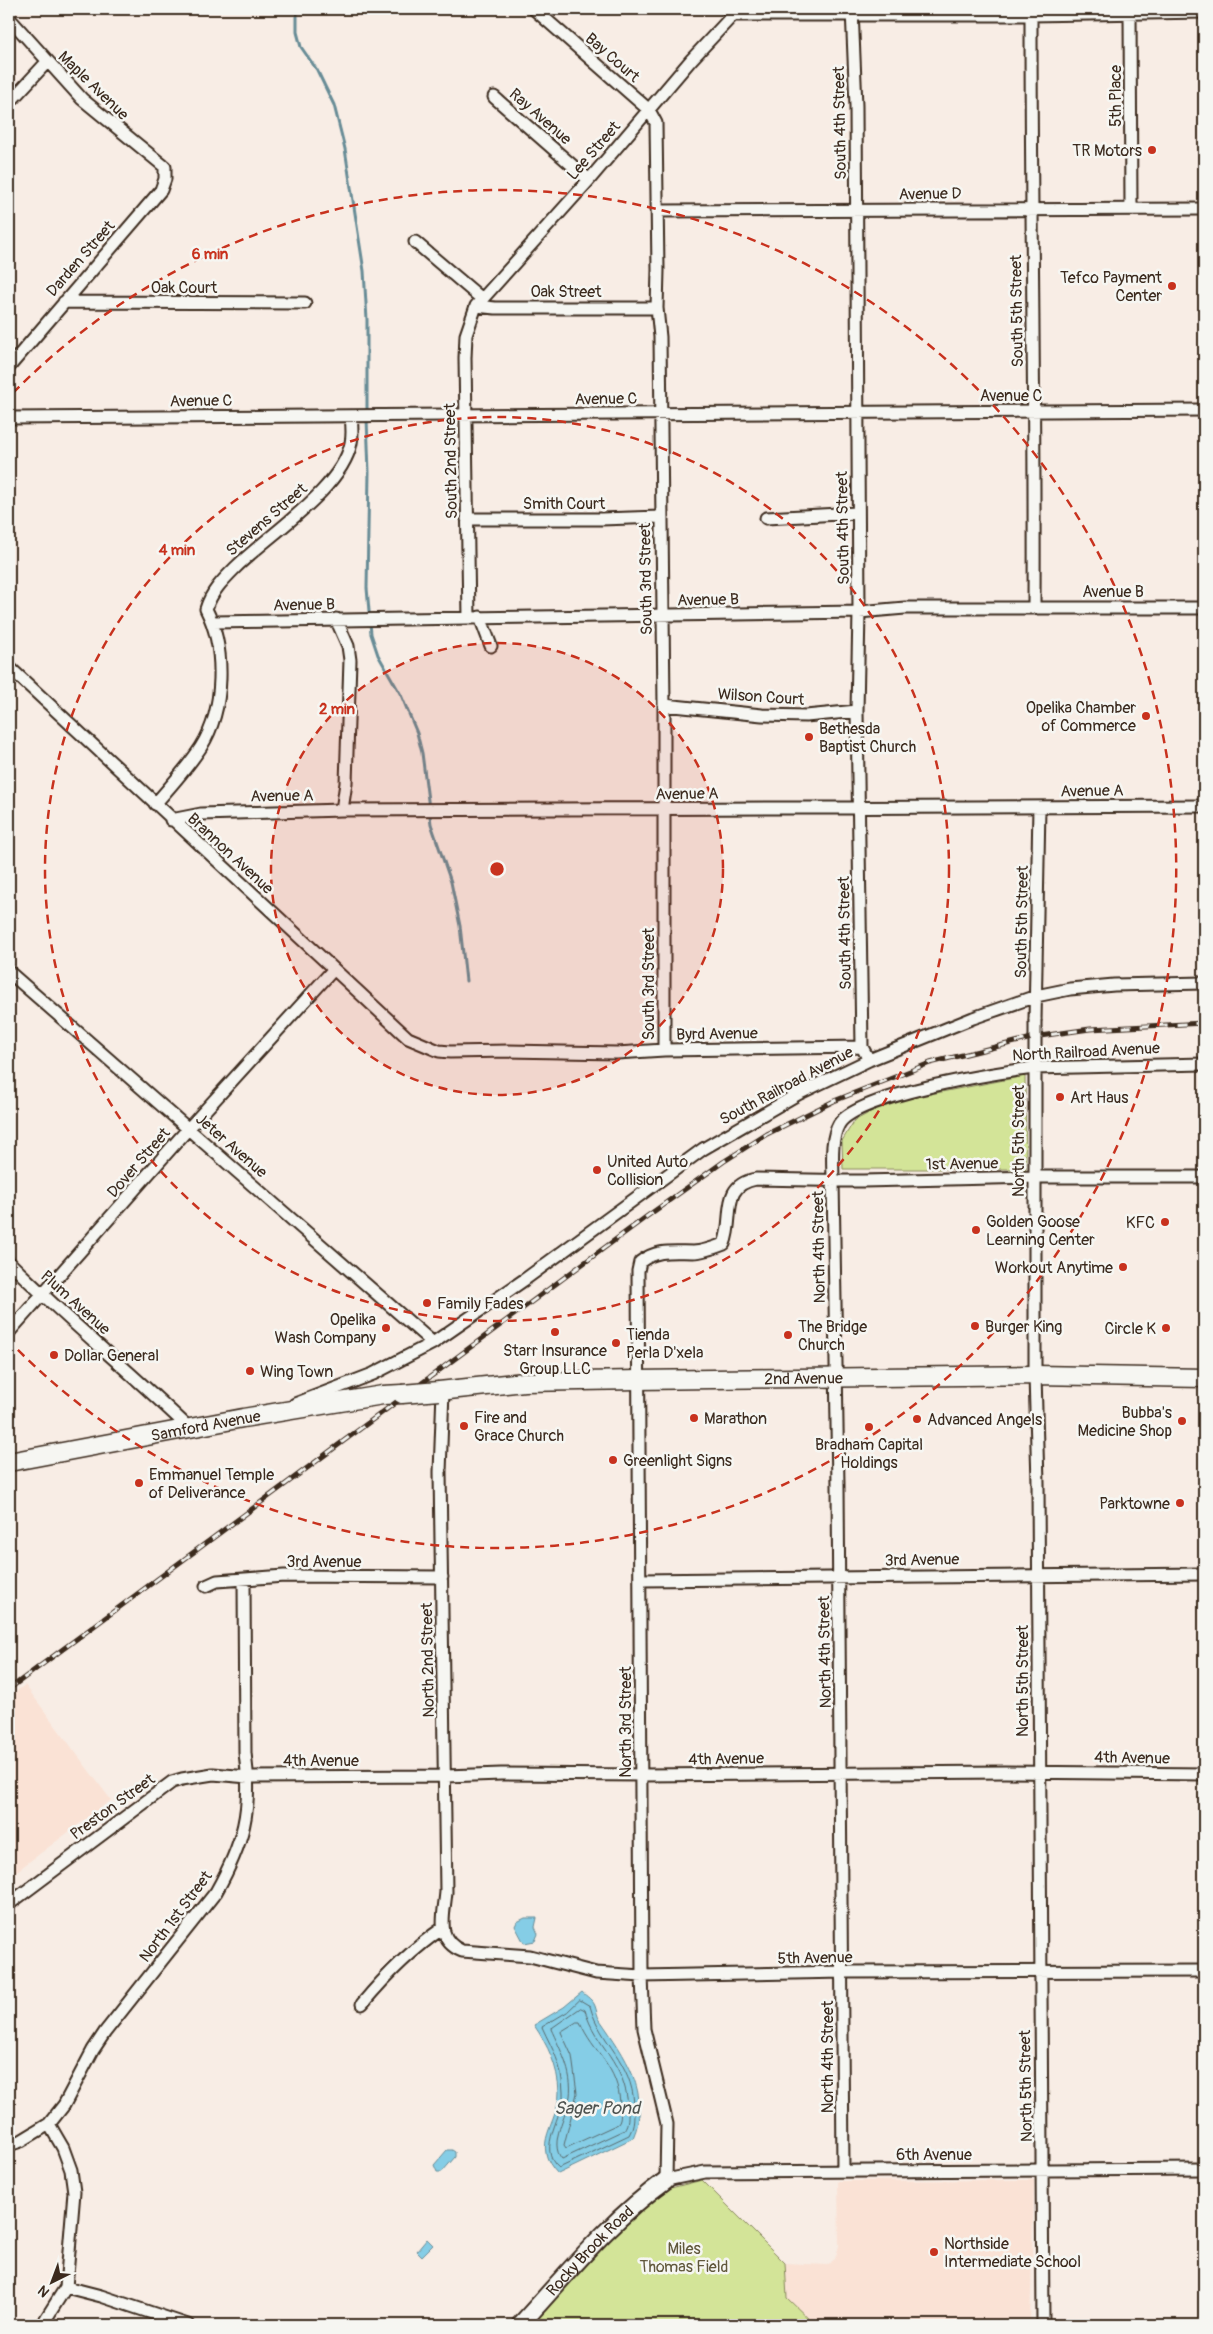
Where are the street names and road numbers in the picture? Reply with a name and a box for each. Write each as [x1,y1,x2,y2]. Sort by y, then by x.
street label: Bay Court [581,29,644,87]
street label: Maple Avenue [54,47,133,125]
street label: 5th Place [1106,65,1126,127]
street label: South 4th Street [829,66,851,180]
street label: Ray Avenue [505,84,576,149]
street label: Lee Street [563,117,625,184]
street label: Avenue D [898,183,962,205]
street label: Darden Street [42,216,120,301]
street label: South 5th Street [1006,254,1028,368]
street label: Oak Court [151,278,218,298]
street label: Oak Street [530,282,602,302]
street label: Avenue C [980,386,1042,406]
street label: Avenue C [575,388,638,410]
street label: Avenue C [170,390,233,412]
street label: South 2nd Street [440,402,462,519]
street label: South 4th Street [832,471,854,585]
street label: Stevens Street [222,479,312,560]
street label: Smith Court [523,494,606,514]
street label: South 3rd Street [635,522,657,635]
street label: Avenue B [1082,582,1144,602]
street label: Avenue B [677,589,739,611]
street label: Avenue B [273,594,335,616]
street label: Wilson Court [717,684,806,710]
street label: Avenue A [1060,780,1124,802]
street label: Avenue A [655,783,719,805]
street label: Avenue A [250,785,314,807]
street label: Brannon Avenue [183,809,278,899]
street label: South 5th Street [1011,865,1033,979]
street label: South 4th Street [834,876,856,990]
street label: South 3rd Street [639,927,659,1040]
street label: Byrd Avenue [676,1023,758,1045]
street label: North Railroad Avenue [1012,1038,1160,1066]
street label: South Railroad Avenue [716,1042,857,1130]
street label: North 5th Street [1009,1084,1029,1197]
street label: Jeter Avenue [191,1109,271,1182]
street label: Dover Street [103,1123,175,1202]
street label: 1st Avenue [926,1153,999,1175]
street label: North 4th Street [808,1190,830,1303]
street label: Plum Avenue [36,1266,114,1339]
street label: 2nd Avenue [764,1368,843,1389]
street label: Samford Avenue [149,1406,262,1446]
street label: 3rd Avenue [884,1549,960,1571]
street label: 3rd Avenue [287,1552,362,1572]
street label: North 4th Street [814,1595,836,1708]
street label: North 2nd Street [417,1602,439,1718]
street label: North 5th Street [1013,1624,1033,1737]
street label: North 3rd Street [616,1666,636,1778]
street label: 4th Avenue [1094,1747,1170,1769]
street label: 4th Avenue [688,1748,764,1770]
street label: 4th Avenue [283,1751,359,1771]
street label: Preston Street [66,1769,159,1844]
street label: North 1st Street [135,1867,217,1966]
street label: 5th Avenue [777,1947,853,1969]
street label: North 4th Street [818,2000,838,2113]
street label: North 5th Street [1015,2029,1037,2142]
street label: 6th Avenue [896,2145,972,2165]
street label: Rocky Brook Road [542,2202,638,2300]

